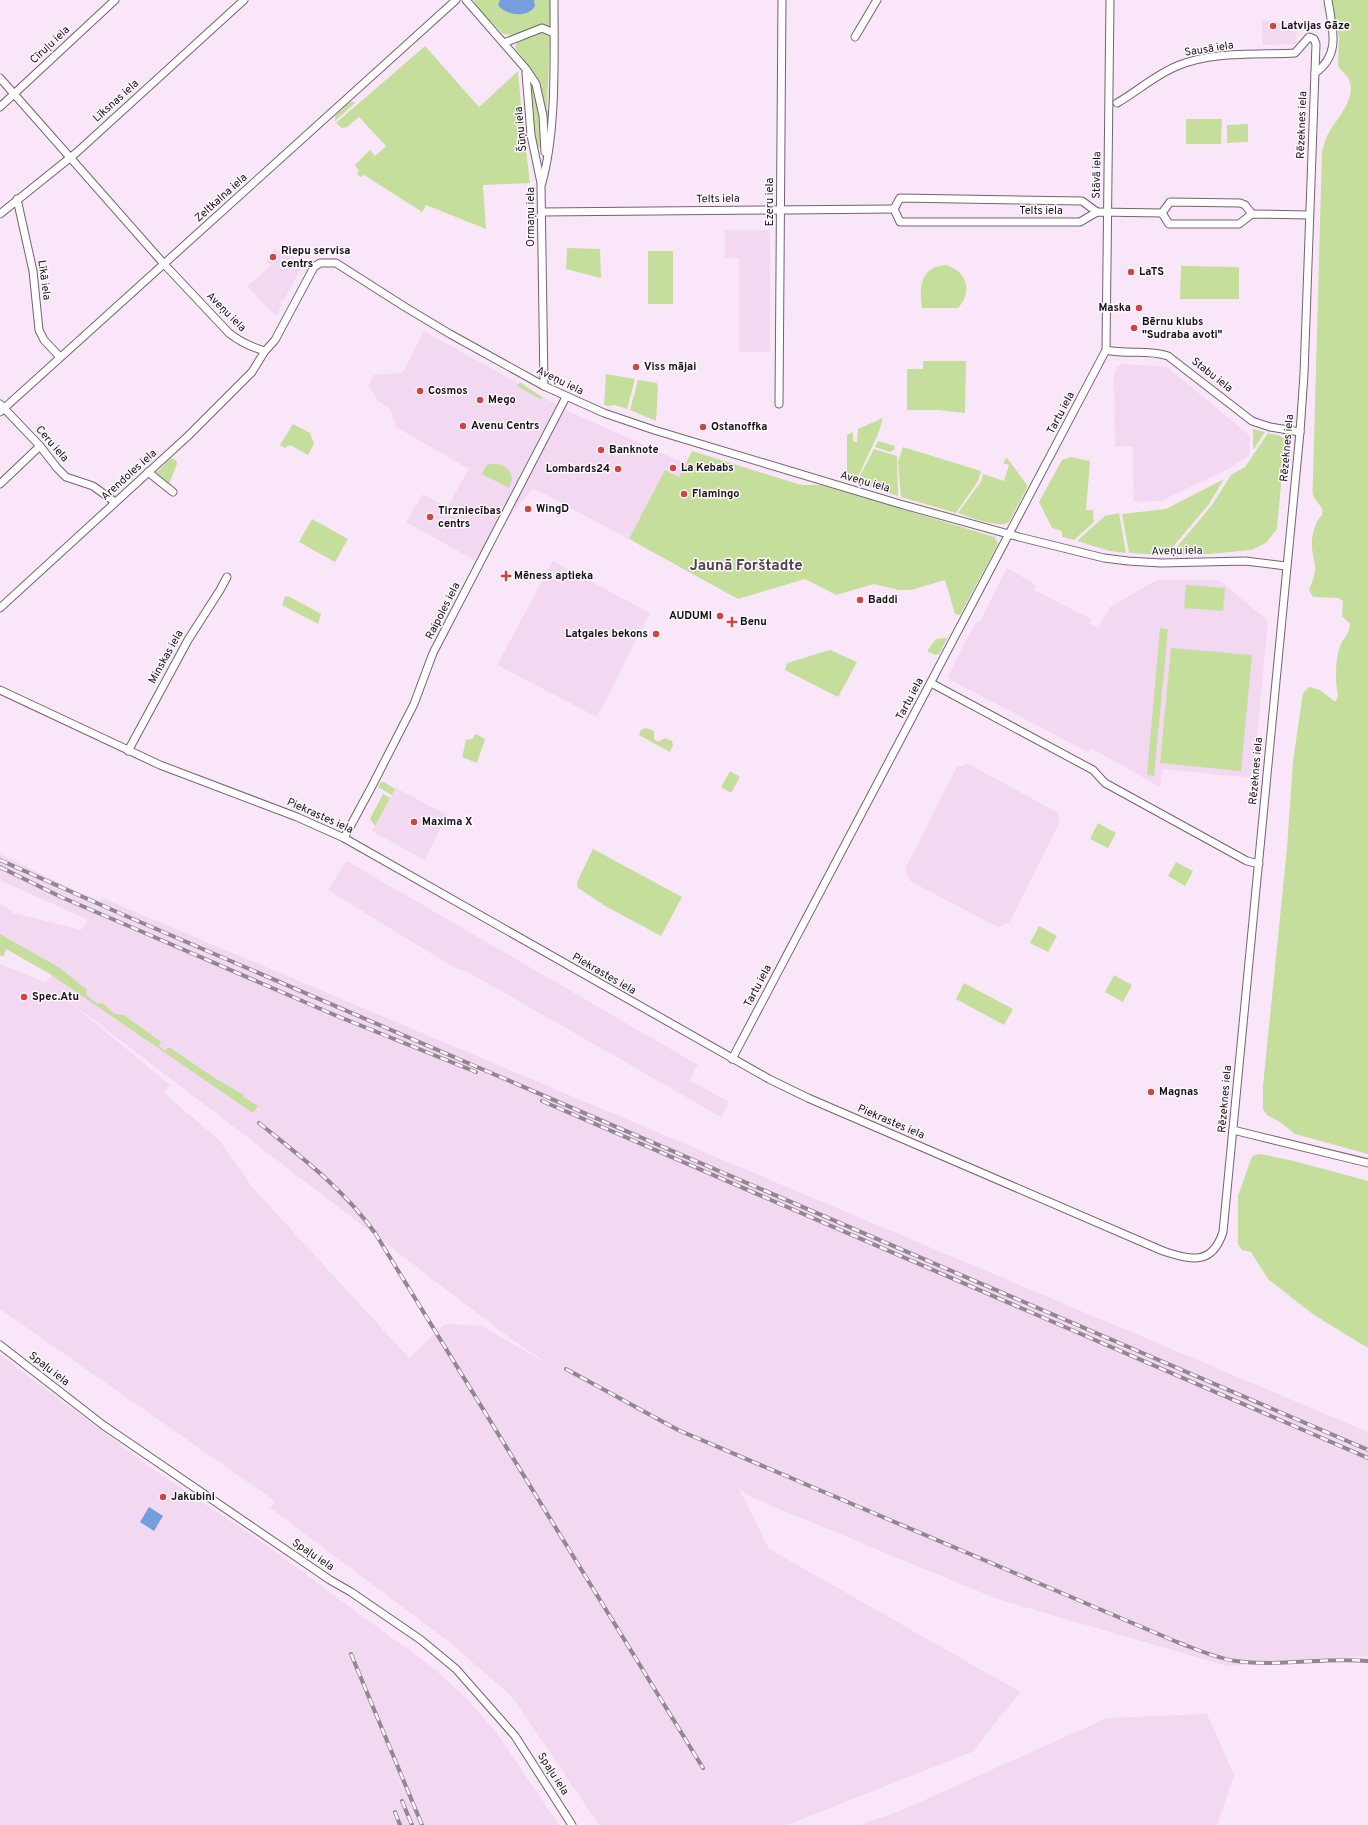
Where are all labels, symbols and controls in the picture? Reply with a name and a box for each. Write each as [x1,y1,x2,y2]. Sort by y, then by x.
place label: Latvijas Gāze [1281,19,1350,33]
marker: Latvijas Gāze [1268,21,1278,31]
street label: Cīruļu iela [27,23,73,67]
street label: Sausā iela [1184,38,1235,60]
street label: Līksnas iela [90,77,142,125]
street label: Rēzeknes iela [1294,91,1310,159]
street label: Šūņu iela [511,106,530,152]
street label: Stāvā iela [1090,151,1104,199]
street label: Zeltkalna iela [192,171,250,225]
street label: Ezeru iela [763,178,777,226]
street label: Ormaņu iela [524,187,538,247]
street label: Telts iela [696,192,740,206]
street label: Telts iela [1019,204,1063,218]
place label: Riepu servisa centrs [281,244,350,271]
marker: Riepu servisa centrs [268,252,278,262]
street label: Līkā iela [34,259,54,301]
place label: LaTS [1139,265,1164,279]
marker: LaTS [1126,267,1136,277]
street label: Aveņu iela [203,289,249,335]
place label: Maska [1098,301,1131,315]
marker: Maska [1134,303,1144,313]
place label: Bērnu klubs "Sudraba avoti" [1142,315,1223,342]
marker: Bērnu klubs "Sudraba avoti" [1129,323,1139,333]
street label: Stabu iela [1189,355,1236,396]
place label: Viss mājai [644,360,696,374]
marker: Viss mājai [631,362,641,372]
street label: Aveņu iela [534,364,586,399]
place label: Cosmos [428,384,468,398]
marker: Cosmos [415,386,425,396]
street label: Tartu iela [1044,389,1078,437]
place label: Mego [488,393,516,407]
marker: Mego [475,395,485,405]
street label: Rēzeknes iela [1277,413,1297,482]
place label: Avenu Centrs [471,419,539,433]
place label: Ostanoffka [711,420,767,434]
marker: Avenu Centrs [458,421,468,431]
marker: Ostanoffka [698,422,708,432]
street label: Ceru iela [32,423,72,465]
place label: Banknote [609,443,659,457]
marker: Banknote [596,445,606,455]
street label: Arendoles iela [98,446,160,504]
place label: La Kebabs [681,461,734,475]
place label: Lombards24 [546,462,610,476]
marker: La Kebabs [668,463,678,473]
marker: Lombards24 [613,464,623,474]
street label: Aveņu iela [839,468,892,496]
place label: Flamingo [692,487,740,501]
marker: Flamingo [679,489,689,499]
place label: WingD [536,502,569,516]
place label: Tirzniecības centrs [438,504,501,531]
marker: WingD [523,504,533,514]
marker: Tirzniecības centrs [425,512,435,522]
street label: Aveņu iela [1151,544,1203,558]
district label: Jaunā Forštadte [689,557,803,576]
place label: Mēness aptieka [514,569,593,583]
marker: Mēness aptieka [501,571,511,581]
street label: Raipoles iela [423,580,463,642]
place label: Baddi [868,593,898,607]
marker: Baddi [855,595,865,605]
place label: AUDUMI [669,609,712,623]
marker: AUDUMI [715,611,725,621]
place label: Benu [740,615,767,629]
marker: Benu [727,617,737,627]
street label: Minskas iela [145,627,187,686]
place label: Latgales bekons [565,627,648,641]
marker: Latgales bekons [651,629,661,639]
street label: Tartu iela [893,675,927,723]
street label: Rēzeknes iela [1246,736,1266,805]
street label: Piekrastes iela [285,795,356,837]
place label: Maxima X [422,815,473,829]
marker: Maxima X [409,817,419,827]
street label: Piekrastes iela [570,950,639,998]
street label: Tartu iela [741,962,775,1010]
place label: Spec.Atu [32,990,79,1004]
marker: Spec.Atu [19,992,29,1002]
street label: Rēzeknes iela [1215,1064,1235,1133]
place label: Magnas [1159,1085,1199,1099]
marker: Magnas [1146,1087,1156,1097]
street label: Piekrastes iela [855,1102,927,1142]
street label: Spaļu iela [26,1349,72,1389]
place label: Jakubini [171,1490,215,1504]
marker: Jakubini [158,1492,168,1502]
street label: Spaļu iela [289,1536,337,1574]
street label: Spaļu iela [534,1750,572,1798]

